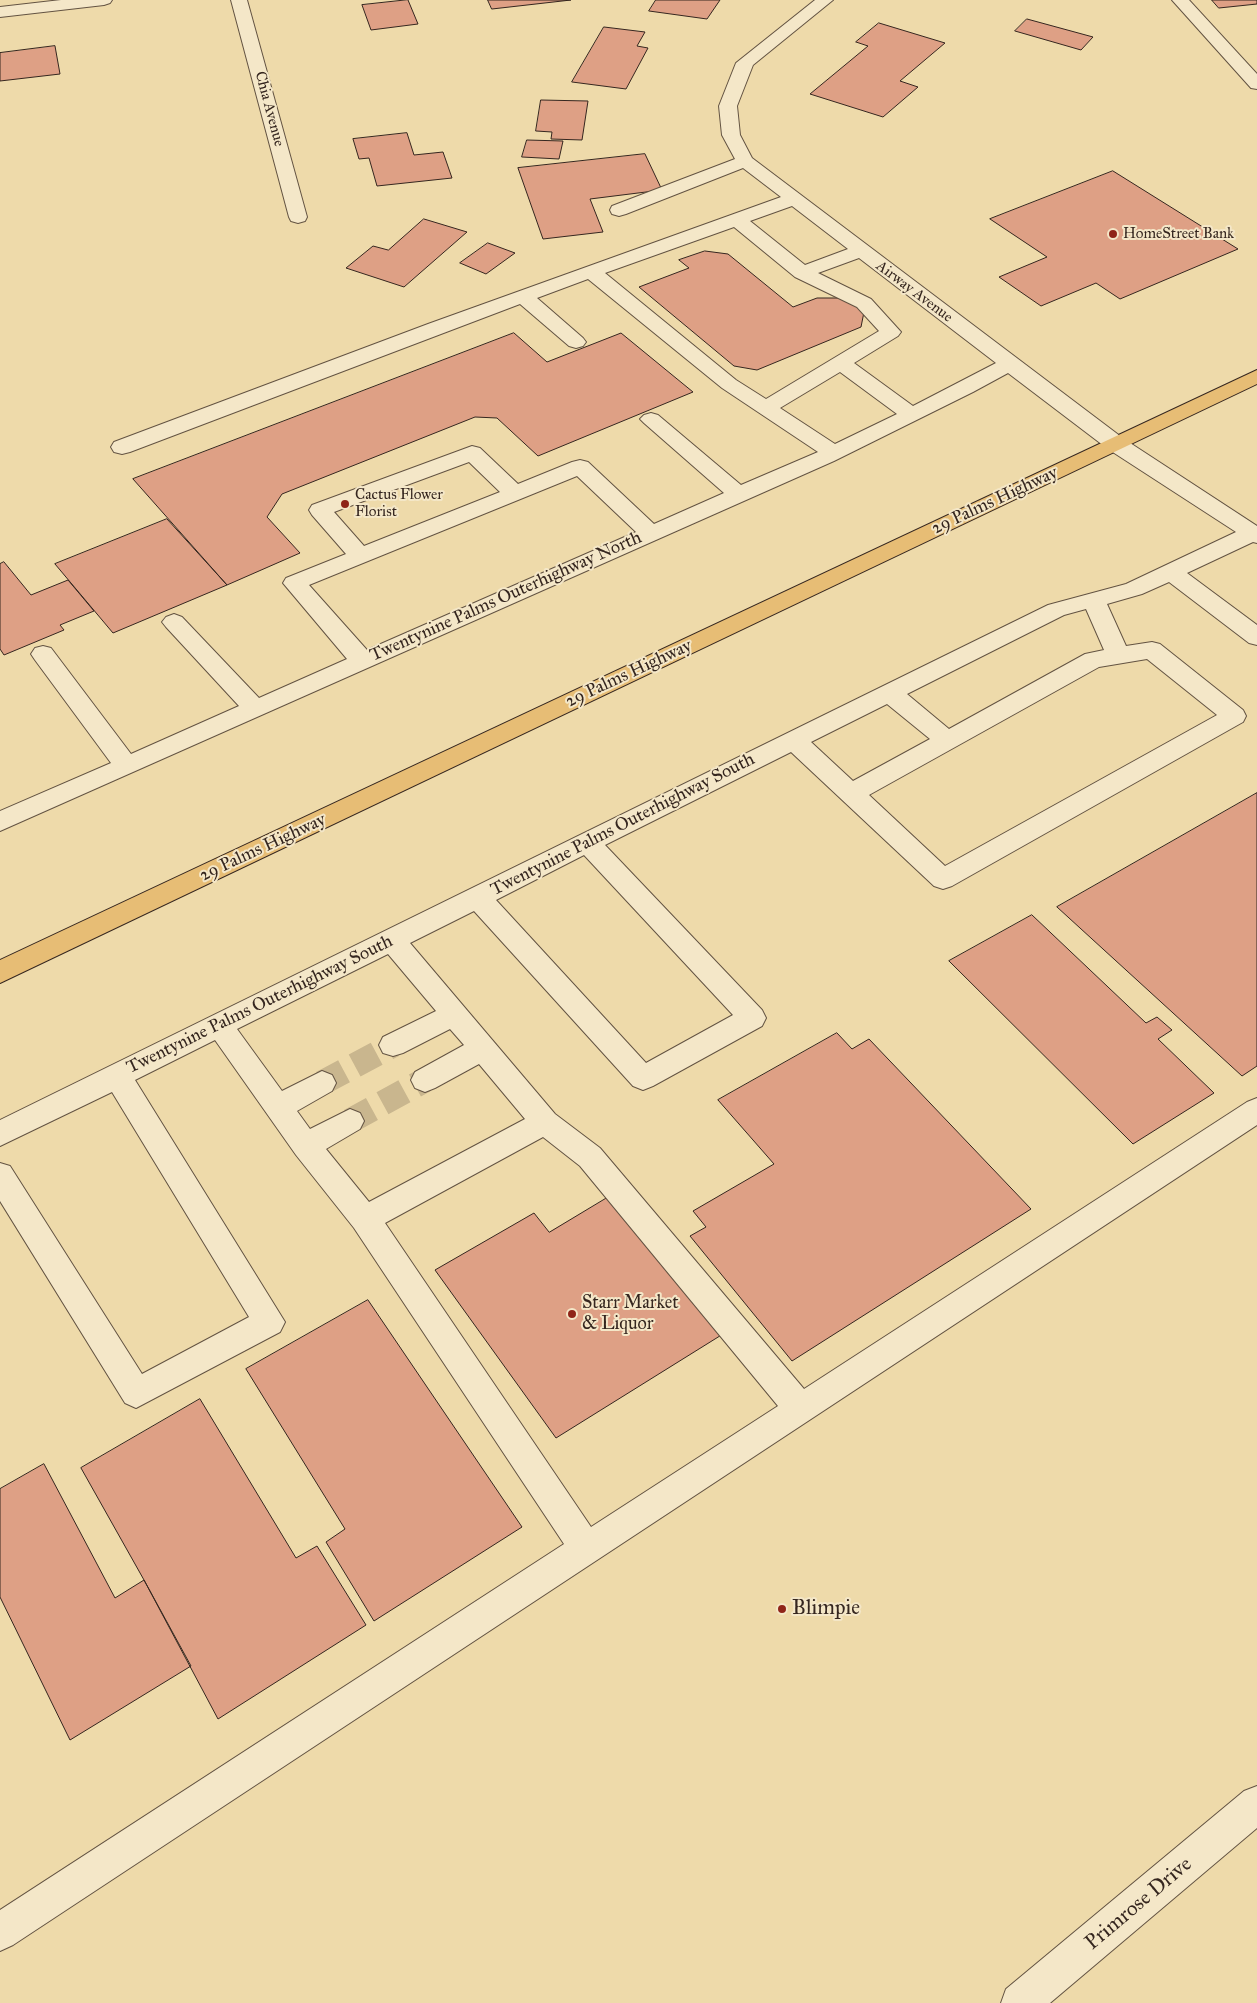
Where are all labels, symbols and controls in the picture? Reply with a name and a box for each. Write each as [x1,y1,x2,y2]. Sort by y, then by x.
street label: Chia Avenue [250,69,288,149]
place label: HomeStreet Bank [1123,225,1234,243]
marker: HomeStreet Bank [1107,228,1119,240]
street label: Airway Avenue [872,257,956,327]
street label: 29 Palms Highway [928,462,1062,540]
place label: Cactus Flower Florist [355,486,443,521]
marker: Cactus Flower Florist [339,498,351,510]
street label: Twentynine Palms Outerhighway North [367,527,645,667]
street label: 29 Palms Highway [562,635,696,713]
street label: Twentynine Palms Outerhighway South [487,749,759,901]
street label: 29 Palms Highway [196,809,330,887]
street label: Twentynine Palms Outerhighway South [123,931,397,1079]
place label: Starr Market & Liquor [582,1293,679,1336]
marker: Starr Market & Liquor [566,1308,578,1320]
place label: Blimpie [792,1596,860,1622]
marker: Blimpie [776,1603,788,1615]
street label: Primrose Drive [1081,1852,1197,1956]

